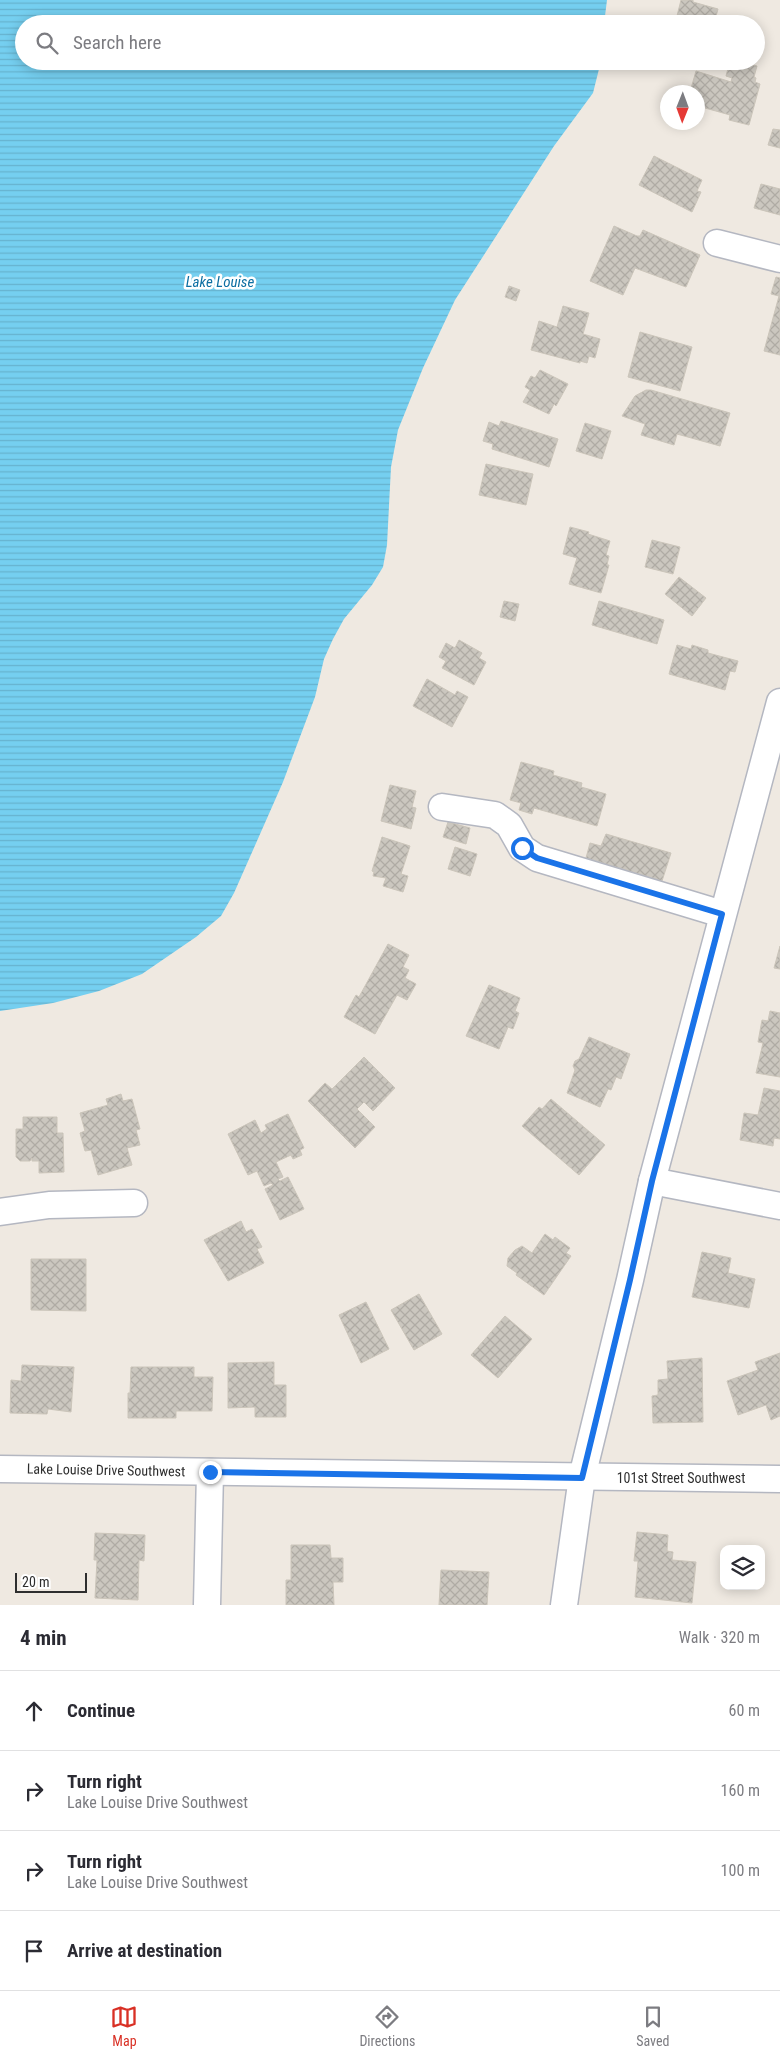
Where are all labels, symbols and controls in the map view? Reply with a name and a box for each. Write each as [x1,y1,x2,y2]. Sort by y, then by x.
search box [15,15,765,70]
icon: search [33,29,61,57]
text: Search here [73,31,161,54]
north arrow [660,85,705,130]
water label: Lake Louise [186,273,254,291]
route start [511,837,534,860]
street label: Lake Louise Drive Southwest [27,1461,185,1479]
route end [199,1461,222,1484]
street label: 101st Street Southwest [617,1470,745,1486]
map controls [720,1545,765,1590]
button: layers [720,1545,765,1590]
scale bar [15,1570,88,1593]
text: 20 m [22,1574,50,1590]
text: 4 min [20,1626,67,1650]
text: Walk · 320 m [679,1628,760,1647]
icon: ahead [20,1697,48,1725]
text: Continue [67,1699,135,1722]
text: 60 m [728,1701,760,1720]
text: Turn right [67,1770,142,1793]
icon: right [20,1777,48,1805]
text: 160 m [721,1781,760,1800]
text: Lake Louise Drive Southwest [67,1793,248,1812]
text: Turn right [67,1850,142,1873]
icon: right [20,1857,48,1885]
text: 100 m [721,1861,760,1880]
text: Lake Louise Drive Southwest [67,1873,248,1892]
icon: arrive [20,1937,48,1965]
text: Arrive at destination [67,1939,222,1962]
tab: Map [110,2003,138,2049]
tab: Directions [359,2003,415,2049]
tab: Saved [636,2003,670,2049]

